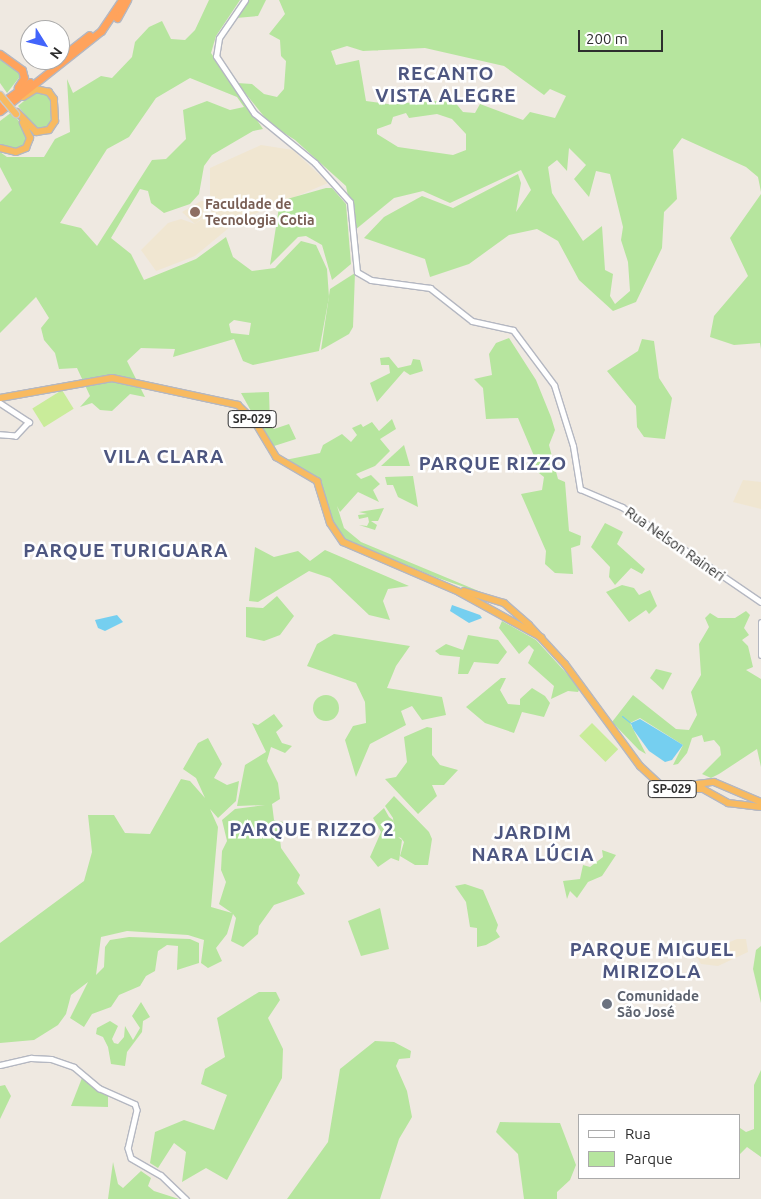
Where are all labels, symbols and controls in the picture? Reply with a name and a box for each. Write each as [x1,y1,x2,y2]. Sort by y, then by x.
north arrow [20,20,70,70]
scale bar [581,20,666,52]
text: 200 m [586,30,628,47]
text: N [47,44,66,62]
district label: RECANTO VISTA ALEGRE [374,63,518,107]
place label: Faculdade de Tecnologia Cotia [205,196,315,228]
marker: Faculdade de Tecnologia Cotia [189,206,201,218]
road number: SP-029 [227,409,277,428]
district label: VILA CLARA [102,446,226,468]
district label: PARQUE RIZZO [417,453,569,475]
street label: Rua Nelson Raineri [622,503,728,585]
district label: PARQUE TURIGUARA [21,540,231,562]
road number: SP-029 [647,780,697,799]
district label: PARQUE RIZZO 2 [227,819,397,841]
district label: JARDIM NARA LÚCIA [470,822,596,866]
district label: PARQUE MIGUEL MIRIZOLA [568,939,736,983]
place label: Comunidade São José [617,988,699,1020]
marker: Comunidade São José [601,998,613,1010]
legend [578,1114,741,1179]
text: Rua [625,1125,651,1142]
text: Parque [625,1150,673,1167]

